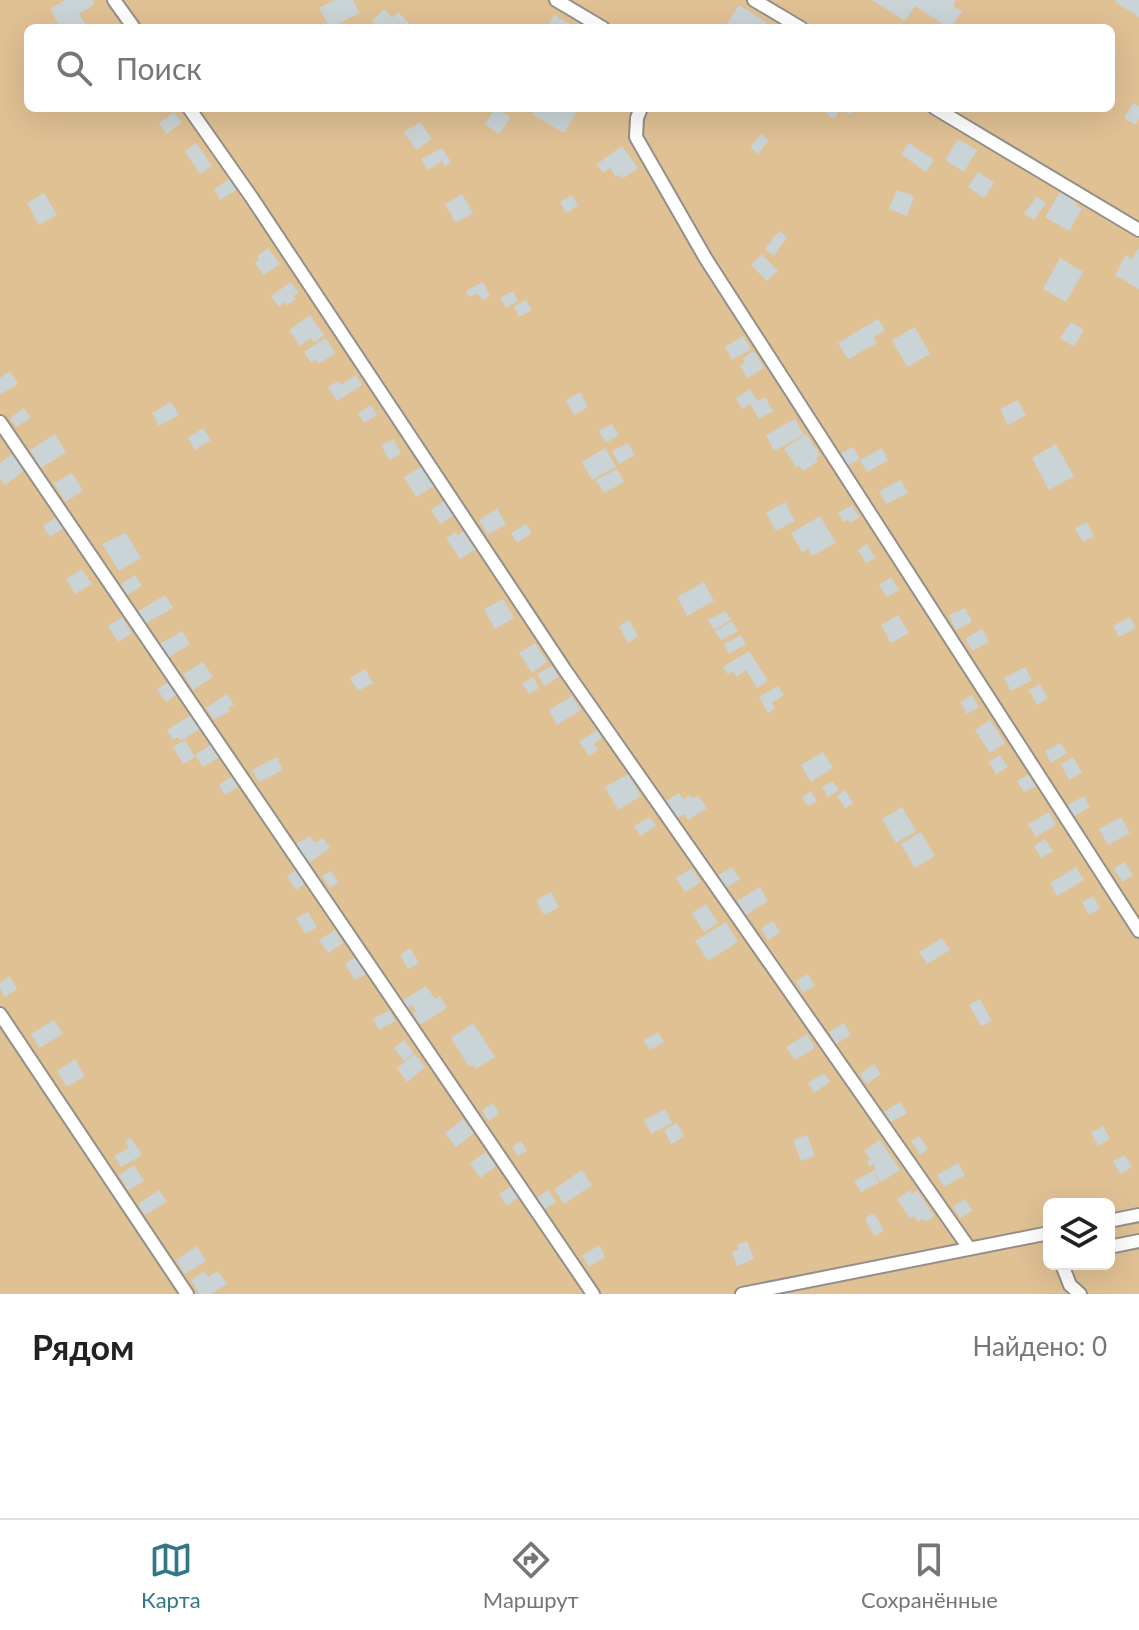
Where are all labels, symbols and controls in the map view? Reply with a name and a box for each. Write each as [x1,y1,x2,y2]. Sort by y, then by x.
search box [24,24,1115,112]
icon: search [52,46,96,90]
text: Поиск [116,50,202,86]
map controls [1043,1198,1115,1270]
button: layers [1043,1198,1115,1270]
text: Рядом [32,1326,134,1367]
text: Найдено: 0 [972,1330,1107,1362]
tab: Карта [141,1538,201,1613]
tab: Маршрут [483,1538,579,1613]
tab: Сохранённые [861,1538,998,1613]

